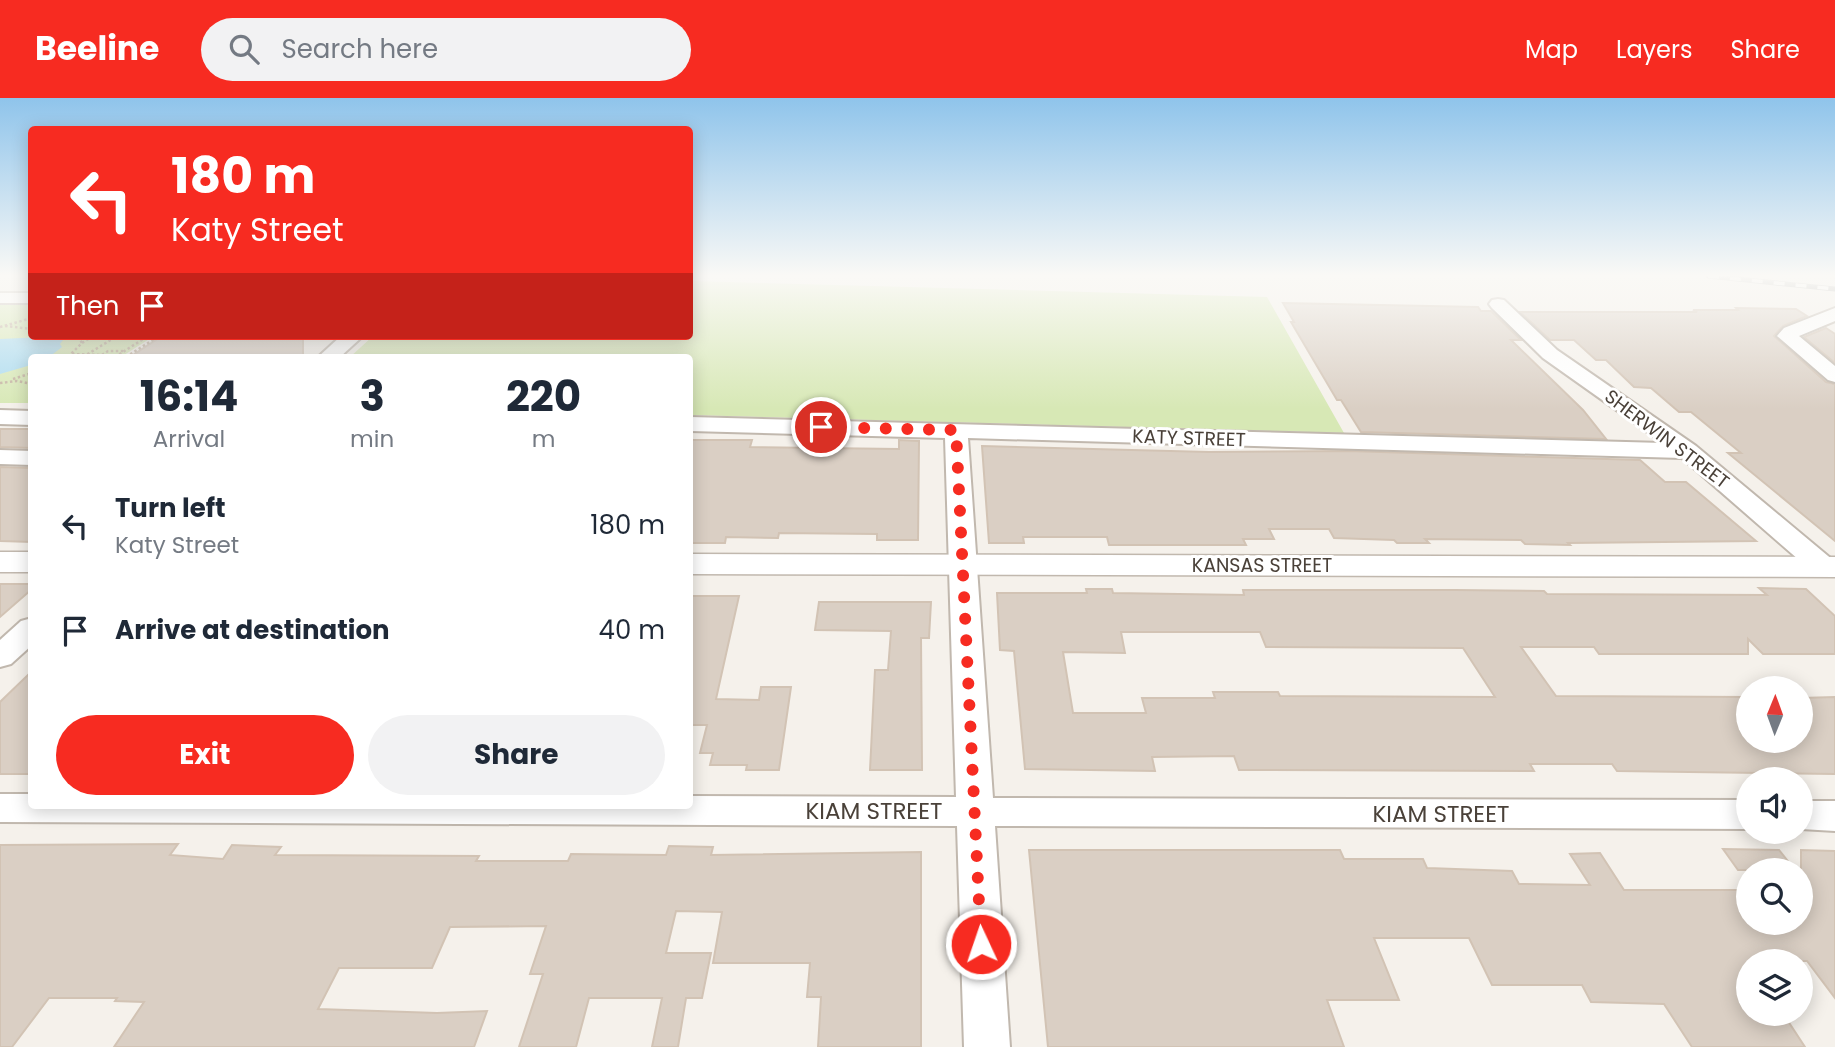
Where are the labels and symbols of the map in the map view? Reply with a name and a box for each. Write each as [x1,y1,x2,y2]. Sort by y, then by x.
street label: SHERWIN STREET [1599,383,1735,495]
pin [791,397,851,457]
street label: KATY STREET [1132,423,1246,453]
street label: KANSAS STREET [1192,552,1332,579]
north arrow [1736,676,1813,752]
street label: KIAM STREET [806,795,942,827]
street label: KIAM STREET [1373,798,1509,830]
position arrow [944,907,1018,981]

